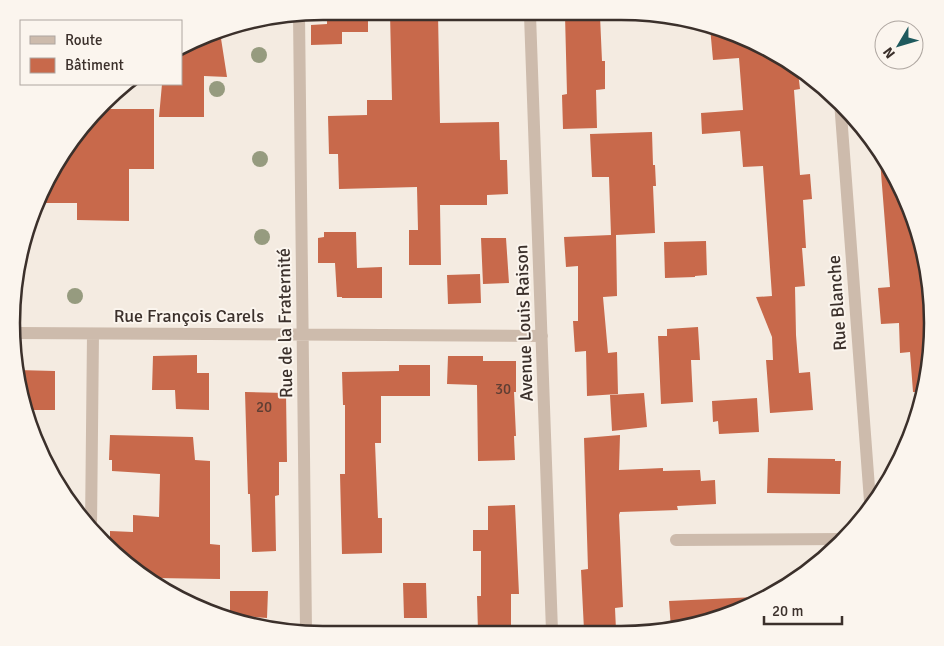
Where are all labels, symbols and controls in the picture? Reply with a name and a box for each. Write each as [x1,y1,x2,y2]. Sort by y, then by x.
legend [20,20,182,85]
north arrow [874,20,924,70]
text: Route [65,31,102,49]
text: N [879,44,899,62]
text: Bâtiment [65,56,124,74]
street label: Avenue Louis Raison [510,244,538,402]
street label: Rue de la Fraternité [273,248,297,398]
street label: Rue Blanche [823,255,851,351]
street label: Rue François Carels [114,305,264,327]
house number: 30 [495,380,511,398]
house number: 20 [256,398,272,416]
scale bar [764,594,842,626]
text: 20 m [772,602,803,620]

